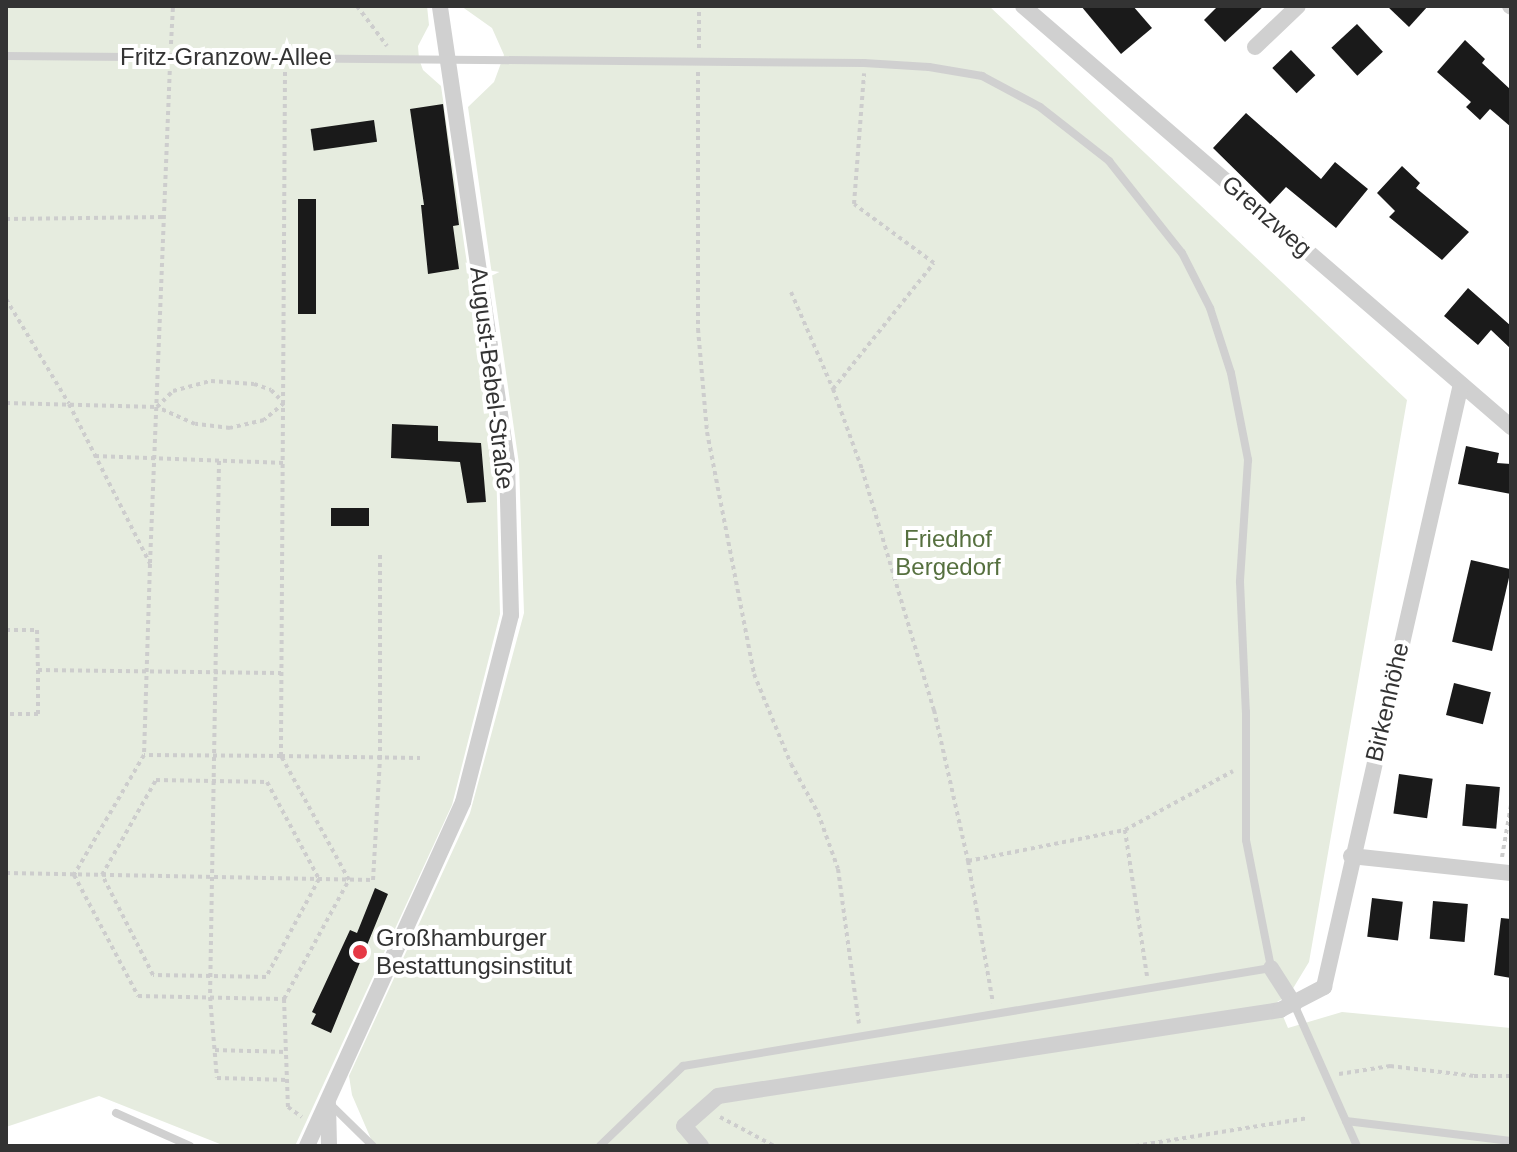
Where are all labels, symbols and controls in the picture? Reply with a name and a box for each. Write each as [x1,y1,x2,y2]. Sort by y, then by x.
street label: Fritz-Granzow-Allee [120,43,332,71]
street label: Grenzweg [1216,169,1318,263]
street label: August-Bebel-Straße [464,265,520,491]
park label: Friedhof Bergedorf [895,525,1001,581]
street label: Birkenhöhe [1359,640,1415,764]
place label: Großhamburger Bestattungsinstitut [376,924,572,980]
marker: Großhamburger Bestattungsinstitut [351,943,369,961]

